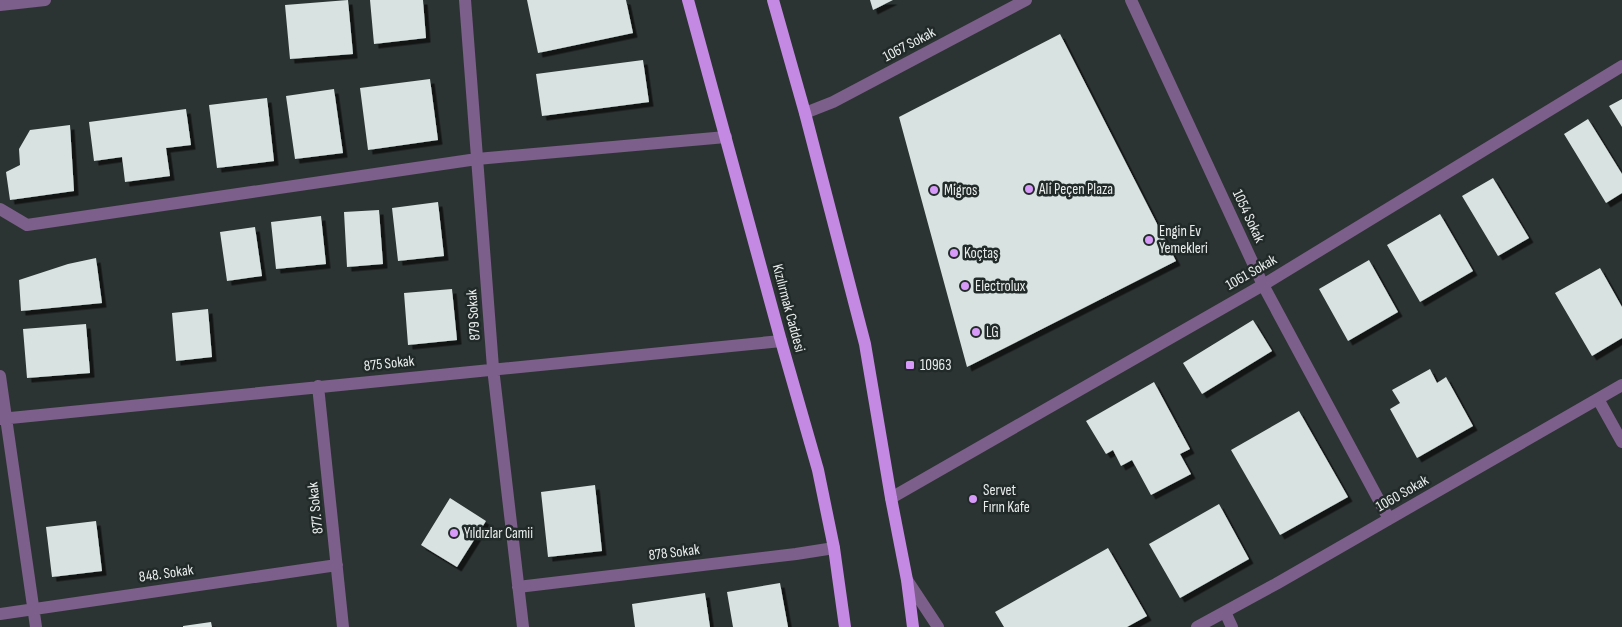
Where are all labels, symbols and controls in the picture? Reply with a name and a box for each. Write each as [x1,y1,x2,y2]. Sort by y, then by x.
street label: 1067 Sokak [880,23,939,66]
place label: Ali Peçen Plaza [1038,180,1113,199]
place label: Migros [944,181,977,200]
marker: Ali Peçen Plaza [1023,183,1035,195]
marker: Migros [928,184,940,196]
street label: 1054 Sokak [1228,187,1269,246]
place label: Engin Ev Yemekleri [1159,222,1208,258]
marker: Engin Ev Yemekleri [1143,234,1155,246]
place label: Koçtaş [964,244,998,263]
marker: Koçtaş [948,247,960,259]
street label: 1061 Sokak [1222,250,1280,295]
street label: Kızılırmak Caddesi [768,262,809,355]
place label: Electrolux [975,277,1026,296]
marker: Electrolux [959,280,971,292]
street label: 879 Sokak [462,288,485,341]
place label: LG [986,323,999,342]
marker: LG [970,326,982,338]
street label: 875 Sokak [363,351,416,376]
place label: 10963 [920,356,951,375]
marker: 10963 [904,359,916,371]
street label: 1060 Sokak [1373,471,1432,516]
street label: 877. Sokak [303,481,328,535]
place label: Servet Fırın Kafe [983,481,1030,517]
marker: Servet Fırın Kafe [967,493,979,505]
place label: Yıldızlar Camii [464,524,533,543]
marker: Yıldızlar Camii [448,527,460,539]
street label: 878 Sokak [647,540,701,565]
street label: 848. Sokak [138,560,195,587]

